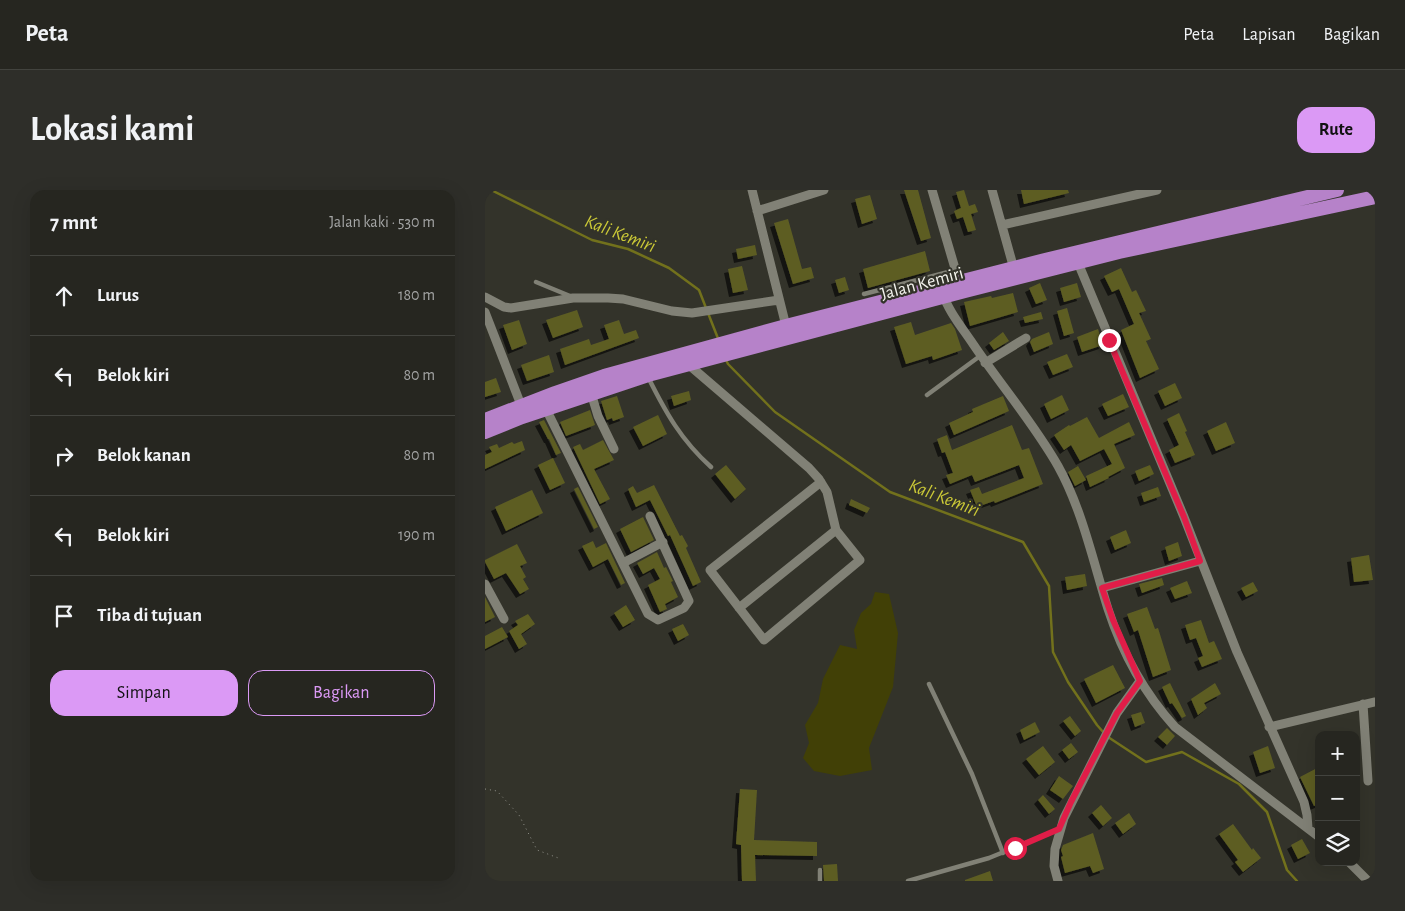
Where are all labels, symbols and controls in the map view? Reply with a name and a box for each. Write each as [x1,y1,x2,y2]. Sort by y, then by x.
text: Peta [25,22,69,46]
text: Peta [1183,26,1214,44]
text: Lapisan [1242,26,1296,44]
text: Bagikan [1324,26,1380,44]
button: Rute [1297,107,1375,153]
text: Lokasi kami [30,112,194,147]
text: 7 mnt [50,212,97,233]
water label: Kali Kemiri [582,212,658,256]
text: Jalan kaki · 530 m [329,214,435,230]
street label: Jalan Kemiri [879,264,965,304]
icon: ahead [50,282,78,310]
text: Lurus [97,286,139,305]
text: 180 m [398,287,435,303]
route end [1098,329,1121,352]
icon: left [50,362,78,390]
text: Belok kiri [97,366,169,385]
text: 80 m [404,367,435,383]
icon: right [50,442,78,470]
text: Belok kanan [97,446,191,465]
text: 80 m [404,447,435,463]
water label: Kali Kemiri [906,476,982,520]
icon: left [50,522,78,550]
text: Belok kiri [97,526,169,545]
text: 190 m [398,527,435,543]
icon: arrive [50,602,78,630]
text: Tiba di tujuan [97,606,202,625]
button: Simpan [50,670,238,716]
button: Bagikan [248,670,435,716]
map controls [1315,731,1360,866]
button: + [1315,731,1360,776]
button: − [1315,776,1360,821]
button: layers [1315,821,1360,866]
route start [1004,837,1027,860]

